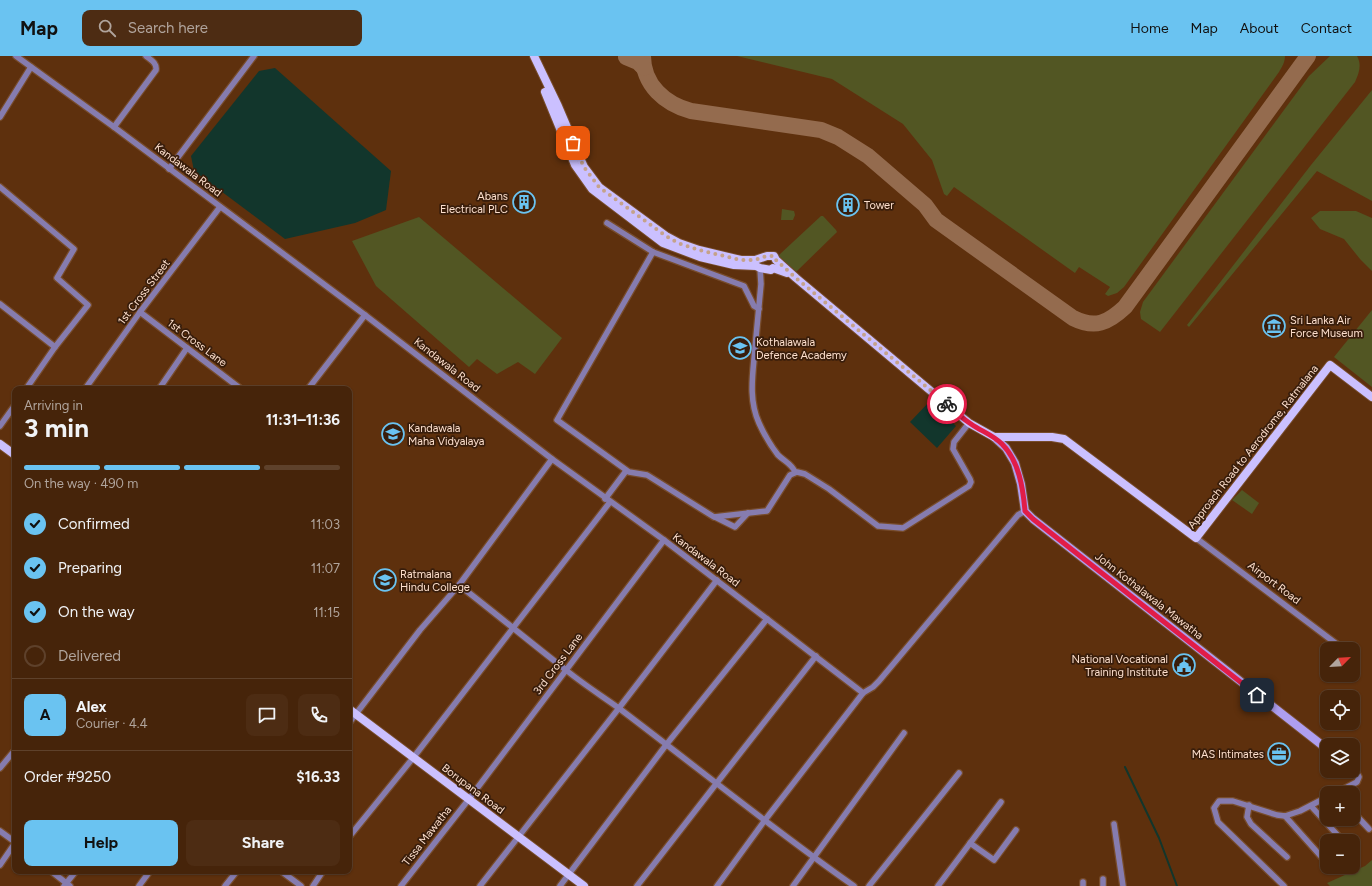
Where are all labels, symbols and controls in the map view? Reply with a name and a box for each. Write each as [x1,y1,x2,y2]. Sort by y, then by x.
search box [82,10,362,46]
text: Map [20,17,58,40]
icon: search [96,17,118,39]
text: Search here [128,19,208,37]
text: Home [1130,20,1169,37]
text: Map [1191,20,1218,37]
text: About [1240,20,1279,37]
text: Contact [1301,20,1352,37]
pin [556,126,590,160]
icon: bag [562,132,584,154]
street label: Kandawala Road [152,141,224,199]
building icon: Abans Electrical PLC [511,189,537,215]
place label: Abans Electrical PLC [440,190,508,216]
building icon: Tower [835,192,861,218]
place label: Tower [864,199,894,212]
street label: 1st Cross Street [115,257,173,327]
museum icon: Sri Lanka Air Force Museum [1261,313,1287,339]
place label: Sri Lanka Air Force Museum [1290,314,1363,340]
street label: 1st Cross Lane [165,316,229,370]
street label: Kandawala Road [411,335,483,395]
school or university icon: Kothalawala Defence Academy [727,335,753,361]
place label: Kothalawala Defence Academy [756,336,847,362]
street label: Approach Road to Aerodrome, Ratmalana [1185,363,1321,531]
courier [927,384,967,424]
icon: bike [936,393,958,415]
text: Arriving in [24,398,83,413]
text: 11:31–11:36 [266,411,340,429]
text: 3 min [24,412,89,444]
school or university icon: Kandawala Maha Vidyalaya [380,421,406,447]
place label: Kandawala Maha Vidyalaya [408,422,484,448]
text: On the way · 490 m [24,476,138,491]
icon: check [24,513,46,535]
text: Confirmed [58,515,130,533]
text: 11:03 [311,517,340,532]
street label: Kandawala Road [670,531,742,589]
street label: John Kothalawala Mawatha [1092,550,1206,642]
icon: check [24,557,46,579]
text: Preparing [58,559,122,577]
street label: Airport Road [1245,559,1303,607]
text: 11:07 [311,561,340,576]
school or university icon: Ratmalana Hindu College [372,567,398,593]
place label: Ratmalana Hindu College [400,568,470,594]
icon: check [24,601,46,623]
text: On the way [58,603,135,621]
text: 11:15 [313,605,340,620]
street label: 3rd Cross Lane [531,631,585,697]
north arrow [1320,642,1360,682]
map controls [1320,642,1360,874]
text: Delivered [58,647,121,665]
public building icon: National Vocational Training Institute [1171,652,1197,678]
place label: National Vocational Training Institute [1072,653,1168,679]
pin [1240,678,1274,712]
icon: home [1246,684,1268,706]
button: locate [1320,690,1360,730]
button: chat [246,694,288,736]
button: phone [298,694,340,736]
text: Alex [76,698,106,716]
text: A [40,706,50,724]
text: Courier · 4.4 [76,716,148,731]
button: layers [1320,738,1360,778]
office icon: MAS Intimates [1266,741,1292,767]
place label: MAS Intimates [1192,748,1264,761]
street label: Borupana Road [439,761,507,817]
text: Order #9250 [24,768,111,786]
text: $16.33 [296,768,340,786]
button: + [1320,786,1360,826]
street label: Tissa Mawatha [400,804,454,868]
button: Help [24,820,178,866]
button: Share [186,820,340,866]
button: − [1320,834,1360,874]

